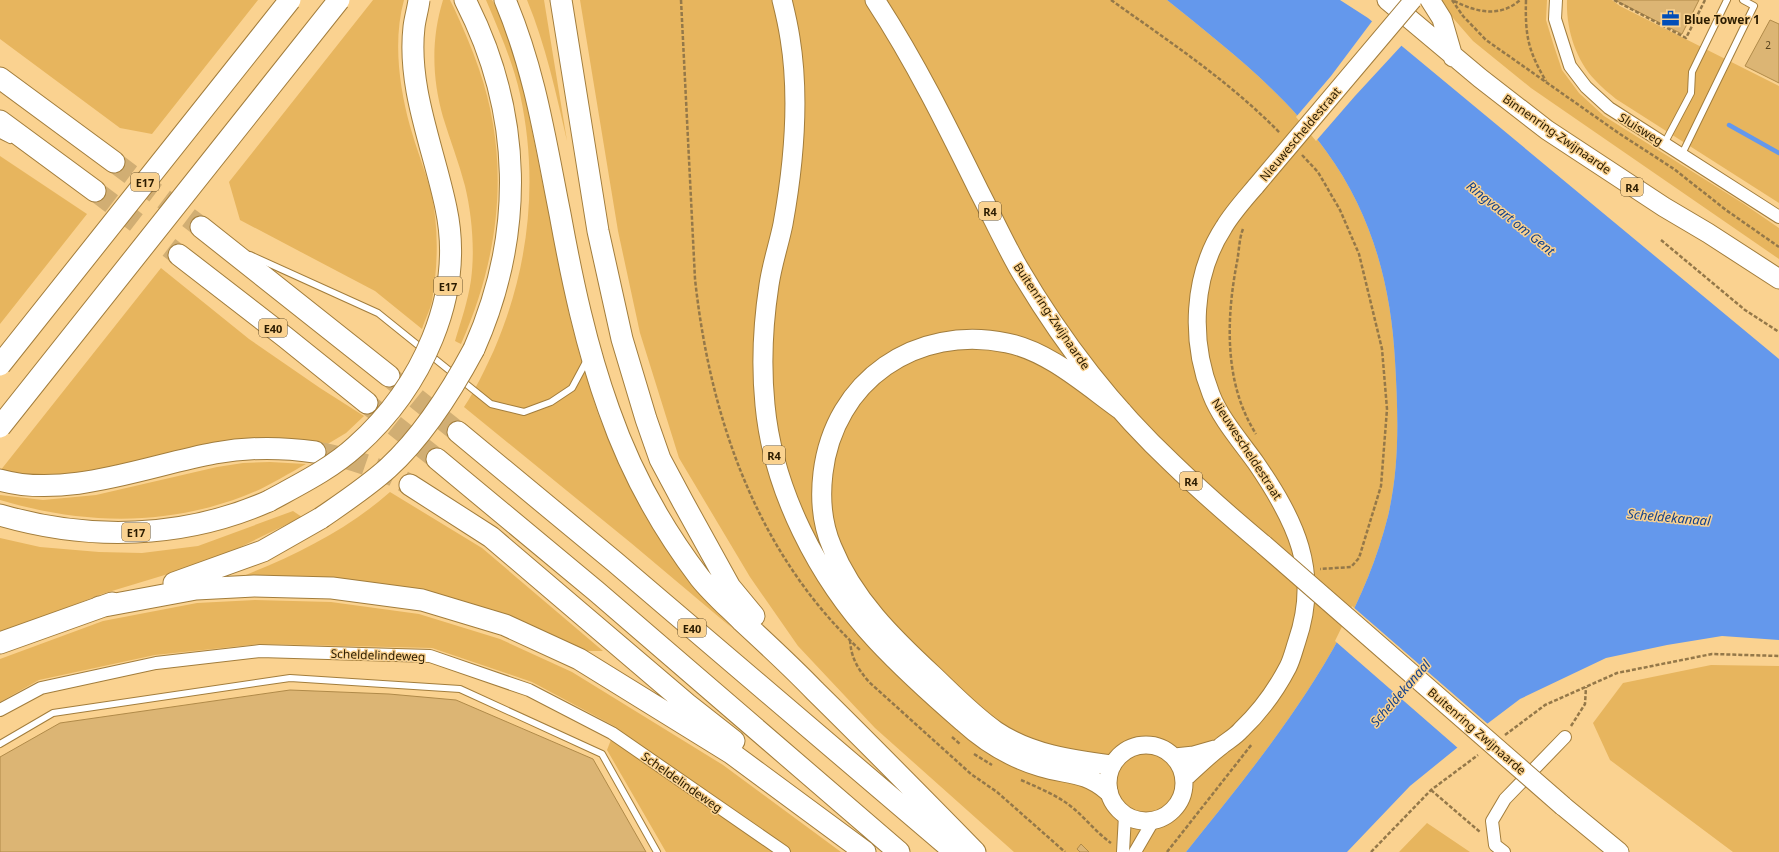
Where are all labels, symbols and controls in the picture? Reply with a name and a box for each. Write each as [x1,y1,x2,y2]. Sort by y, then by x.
office icon: Blue Tower 1 [1661,9,1681,29]
place label: Blue Tower 1 [1684,11,1760,28]
house number: 2 [1765,38,1771,52]
street label: Nieuwescheldestraat [1256,83,1345,185]
street label: Binnenring-Zwijnaarde [1499,90,1615,178]
street label: Sluisweg [1615,109,1667,149]
road number: E17 [131,173,159,191]
water label: Ringvaart om Gent [1463,177,1559,260]
road number: R4 [1621,178,1643,196]
road number: R4 [979,202,1001,220]
street label: Buitenring-Zwijnaarde [1010,259,1094,373]
road number: E17 [434,277,462,295]
road number: E40 [259,319,287,337]
street label: Nieuwescheldestraat [1208,395,1287,504]
road number: R4 [763,446,785,464]
road number: R4 [1180,472,1202,490]
water label: Scheldekanaal [1627,504,1712,530]
road number: E17 [122,523,150,541]
road number: E40 [678,619,706,637]
street label: Scheldelindeweg [330,645,426,665]
water label: Scheldekanaal [1366,655,1435,730]
street label: Buitenring Zwijnaarde [1424,684,1530,779]
street label: Scheldelindeweg [638,748,726,816]

